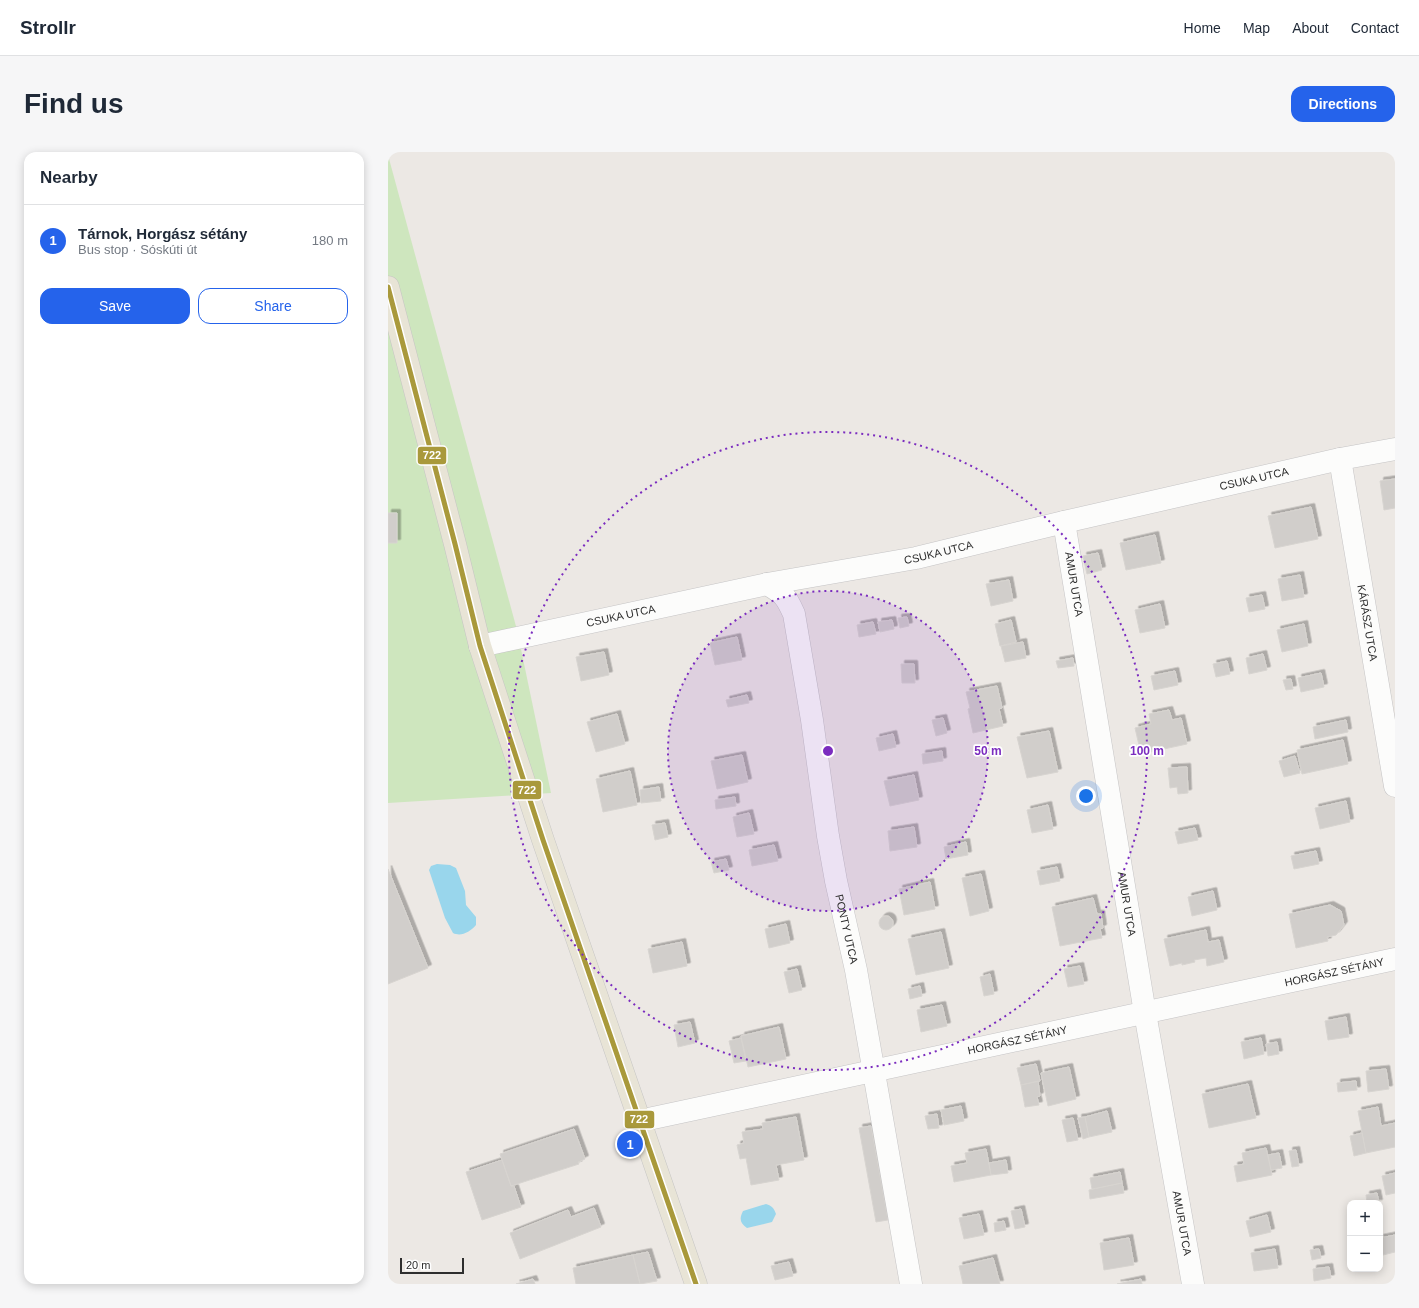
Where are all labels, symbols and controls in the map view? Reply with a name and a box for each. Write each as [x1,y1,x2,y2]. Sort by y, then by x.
text: Strollr [20,17,76,38]
text: Home [1184,20,1221,36]
text: Map [1243,20,1270,36]
text: About [1292,20,1329,36]
text: Contact [1351,20,1399,36]
button: Directions [1291,86,1395,122]
text: Find us [24,88,124,119]
text: Nearby [40,168,98,187]
text: Tárnok, Horgász sétány [78,225,247,242]
text: 1 [49,233,57,248]
text: 180 m [312,233,348,248]
text: Bus stop · Sóskúti út [78,242,197,257]
button: Save [40,288,190,324]
button: Share [198,288,348,324]
line badge: 722 [417,446,447,465]
text: 722 [423,449,441,461]
street label: CSUKA UTCA [1218,465,1290,492]
street label: CSUKA UTCA [903,538,975,566]
street label: AMUR UTCA [1063,551,1086,618]
street label: KÁRÁSZ UTCA [1355,584,1380,662]
street label: CSUKA UTCA [585,602,657,629]
centre of rings [821,744,835,758]
text: 50 m [974,744,1002,758]
text: 100 m [1130,744,1164,758]
line badge: 722 [512,780,542,800]
text: 722 [518,784,536,796]
your location [1076,786,1096,806]
street label: AMUR UTCA [1116,871,1138,938]
street label: PONTY UTCA [833,893,861,965]
street label: HORGÁSZ SÉTÁNY [1283,955,1386,989]
street label: HORGÁSZ SÉTÁNY [966,1023,1069,1056]
line badge: 722 [624,1110,655,1129]
text: 722 [630,1113,648,1125]
pin: 1 [617,1129,643,1159]
street label: AMUR UTCA [1171,1190,1194,1257]
map controls [1347,1200,1383,1272]
button: + [1347,1200,1383,1236]
button: − [1347,1236,1383,1272]
scale bar [400,1256,464,1275]
text: 20 m [406,1259,430,1271]

